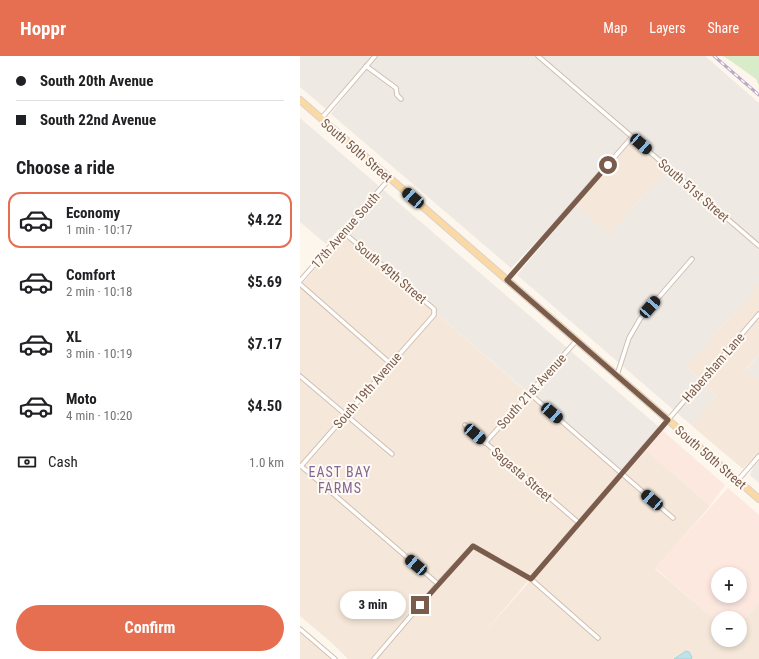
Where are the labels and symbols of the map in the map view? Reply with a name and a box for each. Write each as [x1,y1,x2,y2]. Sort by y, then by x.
street label: South 50th Street [318,115,395,185]
car [628,132,654,156]
route start [599,156,617,174]
street label: South 51st Street [655,156,732,225]
car [400,186,426,210]
street label: 17th Avenue South [308,189,383,271]
street label: South 49th Street [352,238,430,307]
car [638,294,662,320]
street label: Habersham Lane [679,330,747,405]
street label: South 19th Avenue [330,349,405,431]
street label: South 21st Avenue [494,351,569,432]
car [539,401,565,425]
car [462,422,488,446]
street label: South 50th Street [672,422,749,492]
street label: Sagasta Street [488,444,555,505]
district label: EAST BAY FARMS [309,464,371,496]
car [639,488,665,512]
car [403,553,429,577]
callout: 3 min [340,591,406,619]
route end [411,596,429,614]

